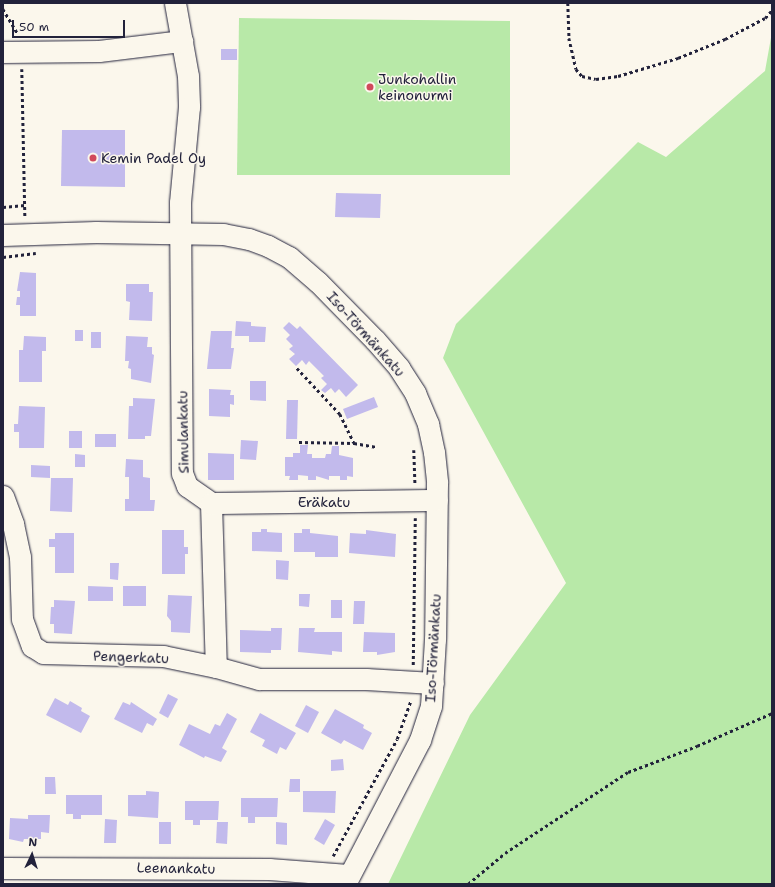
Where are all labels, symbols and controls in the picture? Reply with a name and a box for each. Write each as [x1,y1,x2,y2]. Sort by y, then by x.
scale bar [14,12,127,38]
text: 50 m [19,19,49,35]
place label: Junkohallin keinonurmi [378,71,456,104]
marker: Junkohallin keinonurmi [365,82,375,92]
place label: Kemin Padel Oy [101,150,206,166]
marker: Kemin Padel Oy [88,153,98,163]
street label: Iso-Törmänkatu [323,288,409,380]
street label: Simulankatu [174,390,192,474]
street label: Eräkatu [298,494,350,510]
street label: Iso-Törmänkatu [422,593,444,703]
street label: Pengerkatu [93,647,169,667]
north arrow [12,835,52,875]
text: N [28,835,38,850]
street label: Leenankatu [136,859,216,877]

